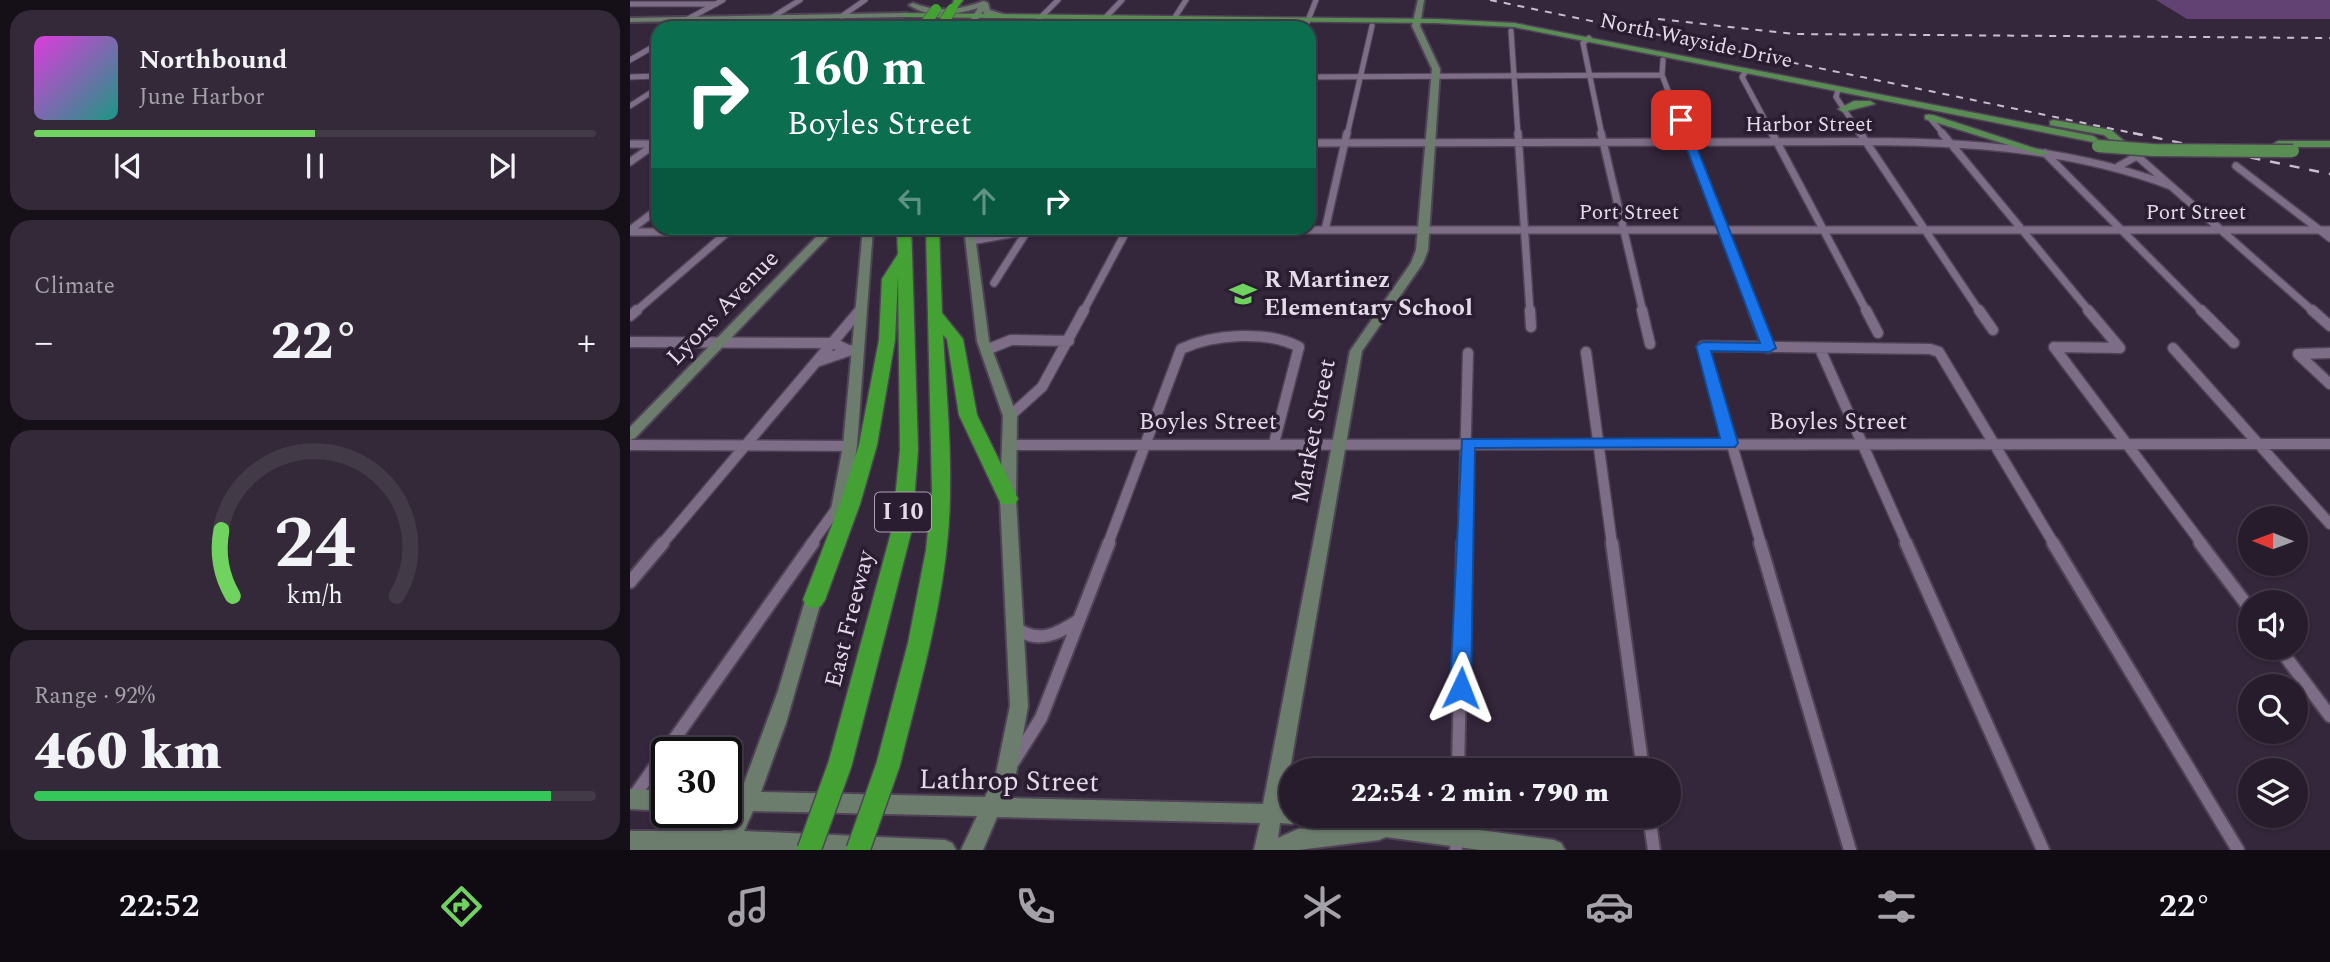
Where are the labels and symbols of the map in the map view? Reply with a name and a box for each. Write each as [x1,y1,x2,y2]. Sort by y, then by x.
street label: North Wayside Drive [1597,5,1795,77]
pin [1651,90,1711,150]
street label: Harbor Street [1745,109,1873,141]
street label: Port Street [1579,197,1679,229]
street label: Port Street [2146,197,2246,229]
street label: Lyons Avenue [658,242,788,374]
place label: R Martinez Elementary School [1264,262,1473,326]
school or university icon: R Martinez Elementary School [1228,279,1258,309]
street label: Market Street [1282,356,1346,506]
street label: Boyles Street [1139,404,1277,440]
street label: Boyles Street [1769,404,1907,440]
road number: I 10 [875,492,931,532]
north arrow [2238,506,2308,576]
street label: East Freeway [816,545,885,691]
position arrow [1424,651,1498,725]
speed limit sign: 30 [651,737,742,828]
street label: Lathrop Street [919,758,1100,804]

